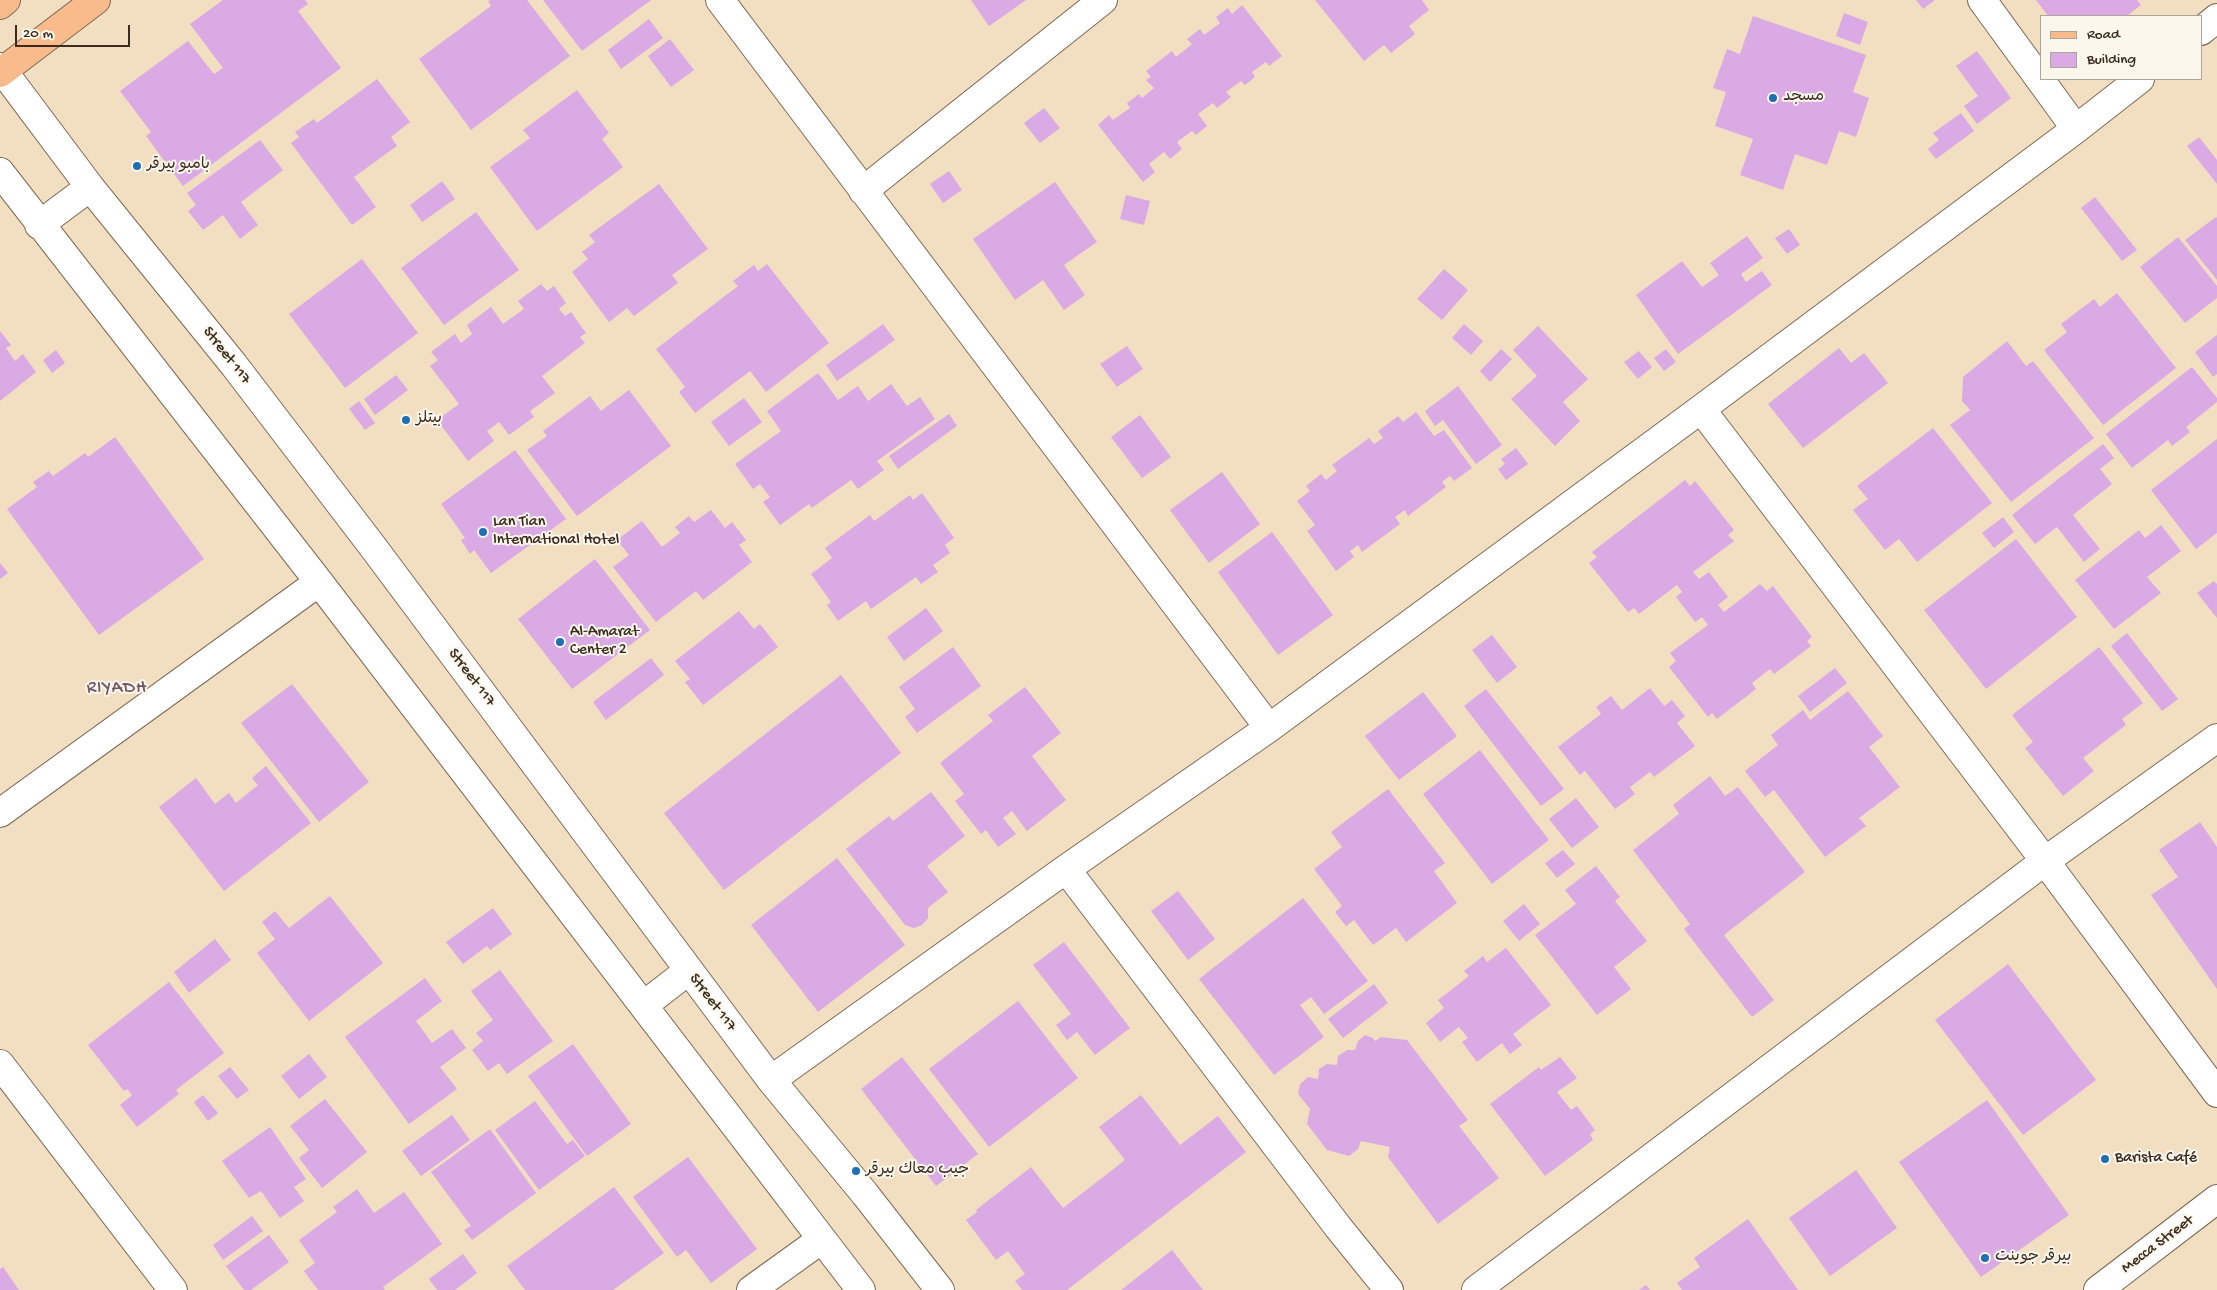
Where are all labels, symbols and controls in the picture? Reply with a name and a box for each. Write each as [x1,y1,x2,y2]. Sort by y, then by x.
scale bar [18,15,132,47]
legend [2040,15,2202,80]
text: 20 m [23,25,53,43]
text: Road [2087,26,2120,44]
text: Building [2087,51,2136,69]
place label: مسجد [1783,88,1824,108]
marker: مسجد [1767,92,1779,104]
place label: بامبو بيرقر [147,156,210,176]
marker: بامبو بيرقر [131,160,143,172]
street label: Street 117 [198,323,254,389]
place label: بيتلز [416,410,442,430]
marker: بيتلز [400,414,412,426]
place label: Lan Tian International Hotel [493,513,619,551]
marker: Lan Tian International Hotel [477,526,489,538]
place label: Al-Amarat Center 2 [570,623,639,661]
marker: Al-Amarat Center 2 [554,636,566,648]
street label: Street 117 [443,645,499,711]
district label: RIYADH [86,678,148,700]
street label: Street 117 [684,970,740,1036]
place label: Barista Café [2115,1149,2197,1169]
marker: Barista Café [2099,1153,2111,1165]
place label: جيب معاك بيرقر [866,1161,969,1181]
marker: جيب معاك بيرقر [850,1165,862,1177]
street label: Mecca Street [2118,1212,2198,1278]
place label: بيرقر جوينت [1995,1248,2071,1268]
marker: بيرقر جوينت [1979,1252,1991,1264]

